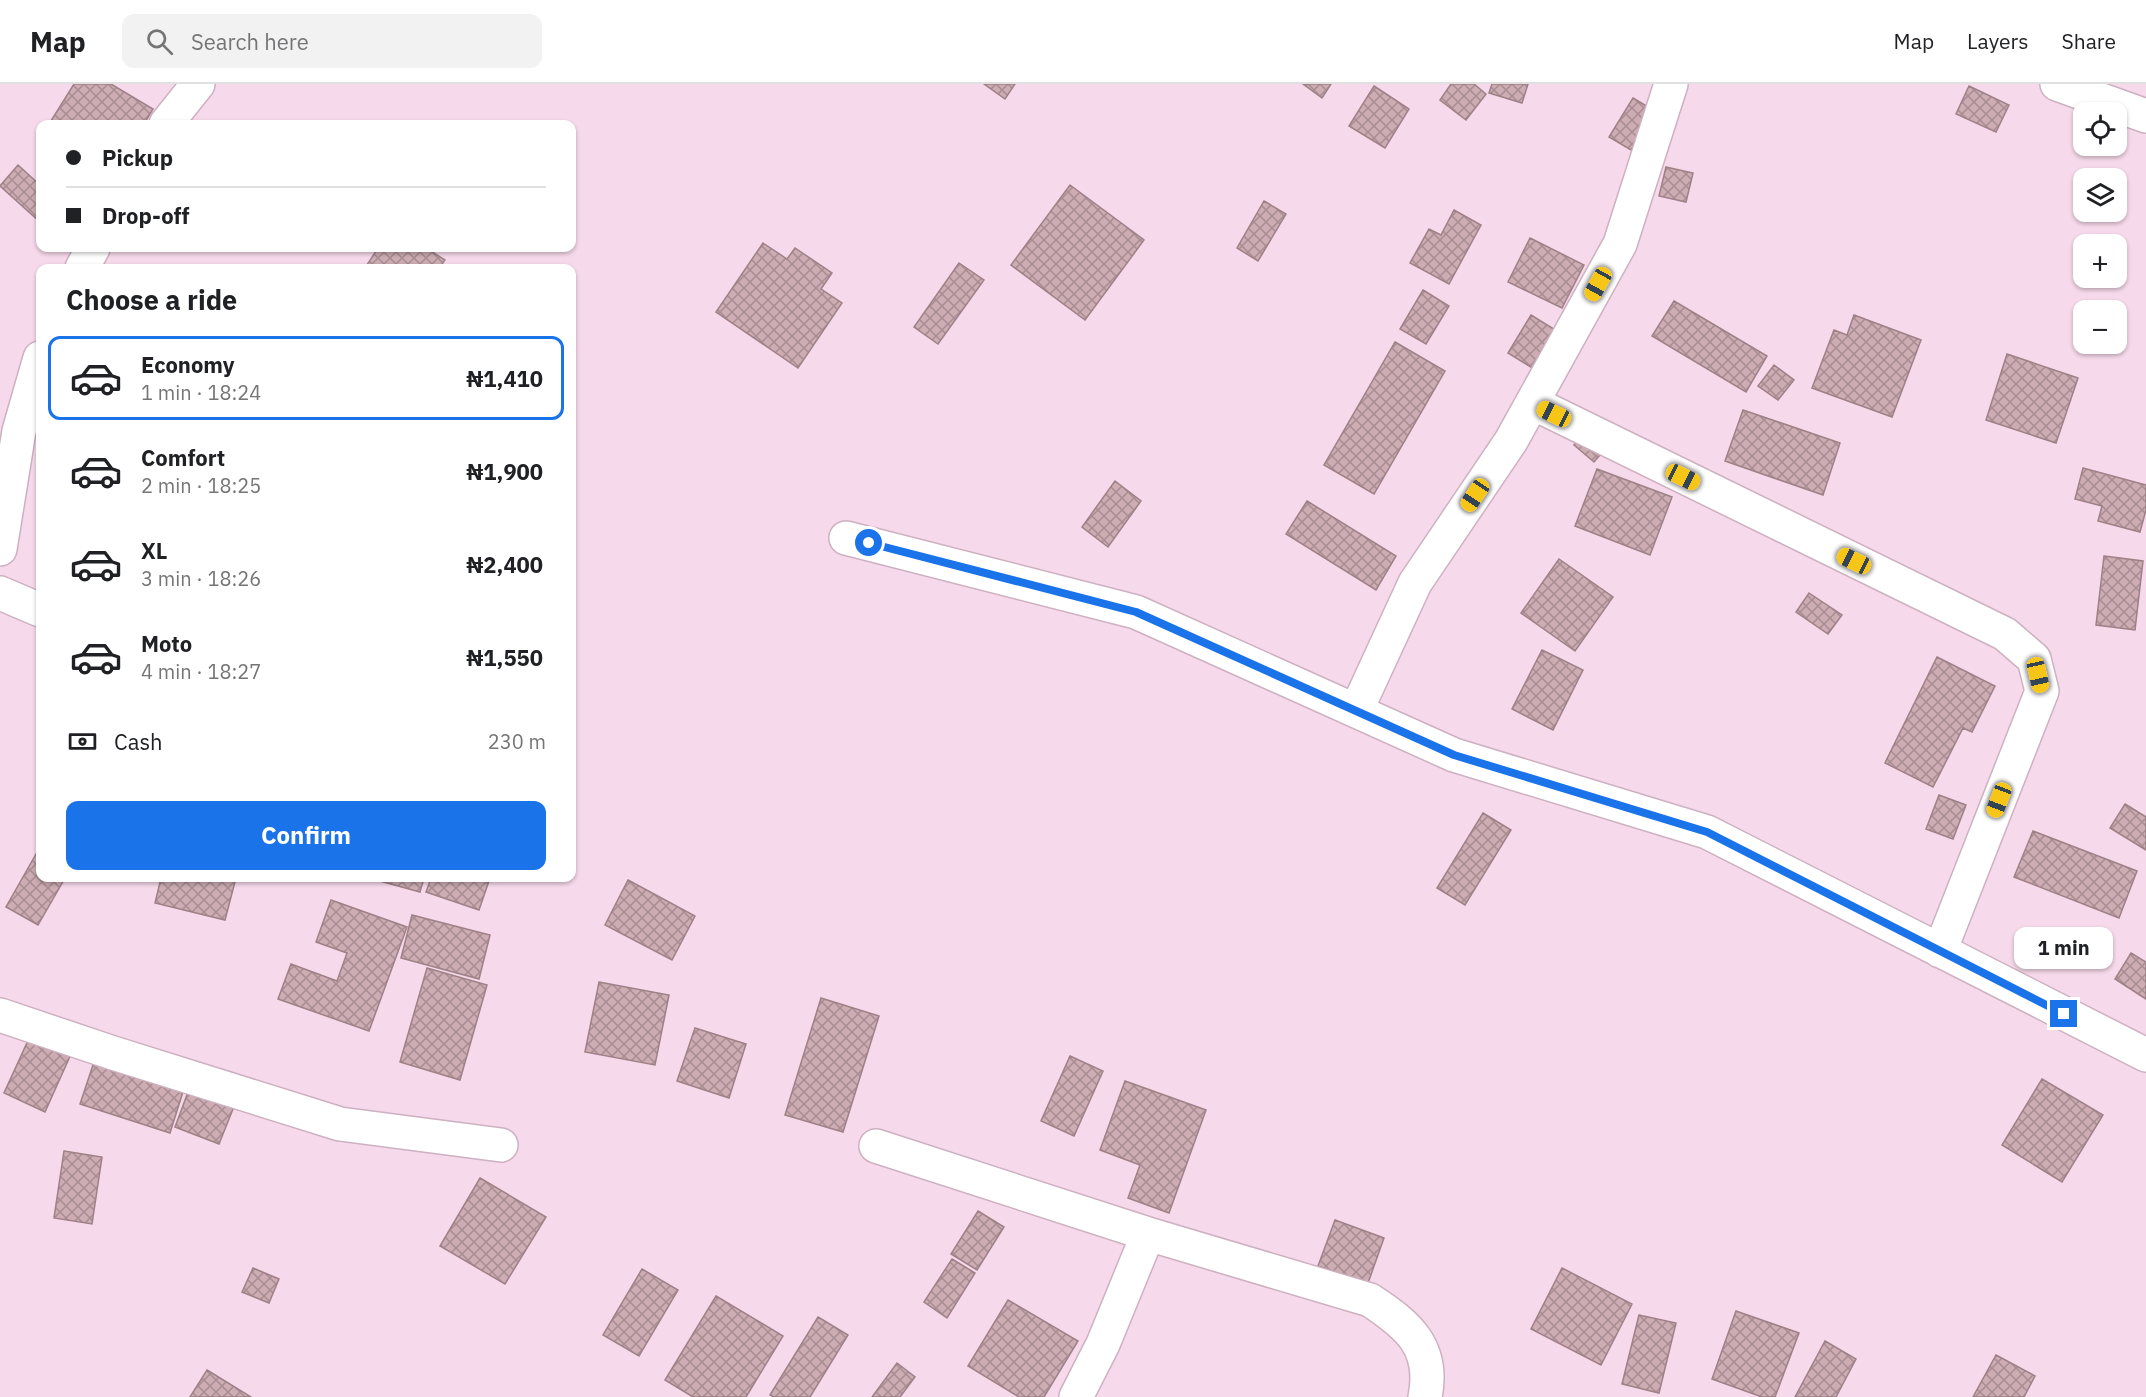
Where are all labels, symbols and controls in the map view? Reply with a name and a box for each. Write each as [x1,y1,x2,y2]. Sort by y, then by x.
search box [122,14,542,68]
text: Map [30,23,86,60]
icon: search [143,25,176,58]
text: Search here [191,27,309,56]
text: Map [1894,27,1934,55]
text: Layers [1967,27,2029,55]
text: Share [2062,27,2116,55]
map controls [2073,102,2127,354]
button: locate [2073,102,2127,156]
text: Pickup [102,143,173,172]
button: layers [2073,168,2127,222]
text: Drop-off [102,201,189,230]
button: + [2073,234,2127,288]
car [1581,264,1615,304]
text: Choose a ride [66,282,237,317]
button: − [2073,300,2127,354]
text: Economy [141,350,235,379]
icon: car [69,351,123,405]
text: ₦1,410 [466,364,543,393]
text: 1 min · 18:24 [141,379,261,406]
car [1534,398,1574,430]
text: Comfort [141,443,225,472]
icon: car [69,444,123,498]
text: ₦1,900 [466,457,543,486]
car [1663,461,1703,493]
text: 2 min · 18:25 [141,472,261,499]
car [1457,475,1493,515]
route start [855,529,882,556]
text: XL [141,536,167,565]
icon: car [69,537,123,591]
car [1834,545,1874,577]
text: ₦2,400 [466,550,543,579]
text: 3 min · 18:26 [141,565,261,592]
text: Moto [141,629,192,658]
icon: car [69,630,123,684]
text: ₦1,550 [466,643,543,672]
car [2025,655,2051,695]
text: 4 min · 18:27 [141,658,261,685]
icon: cash [66,725,99,758]
text: Cash [114,727,163,756]
text: 230 m [488,728,546,755]
car [1984,780,2014,820]
button: Confirm [66,801,546,870]
callout: 1 min [2014,927,2114,969]
text: 1 min [2037,934,2090,961]
route end [2050,1000,2077,1027]

